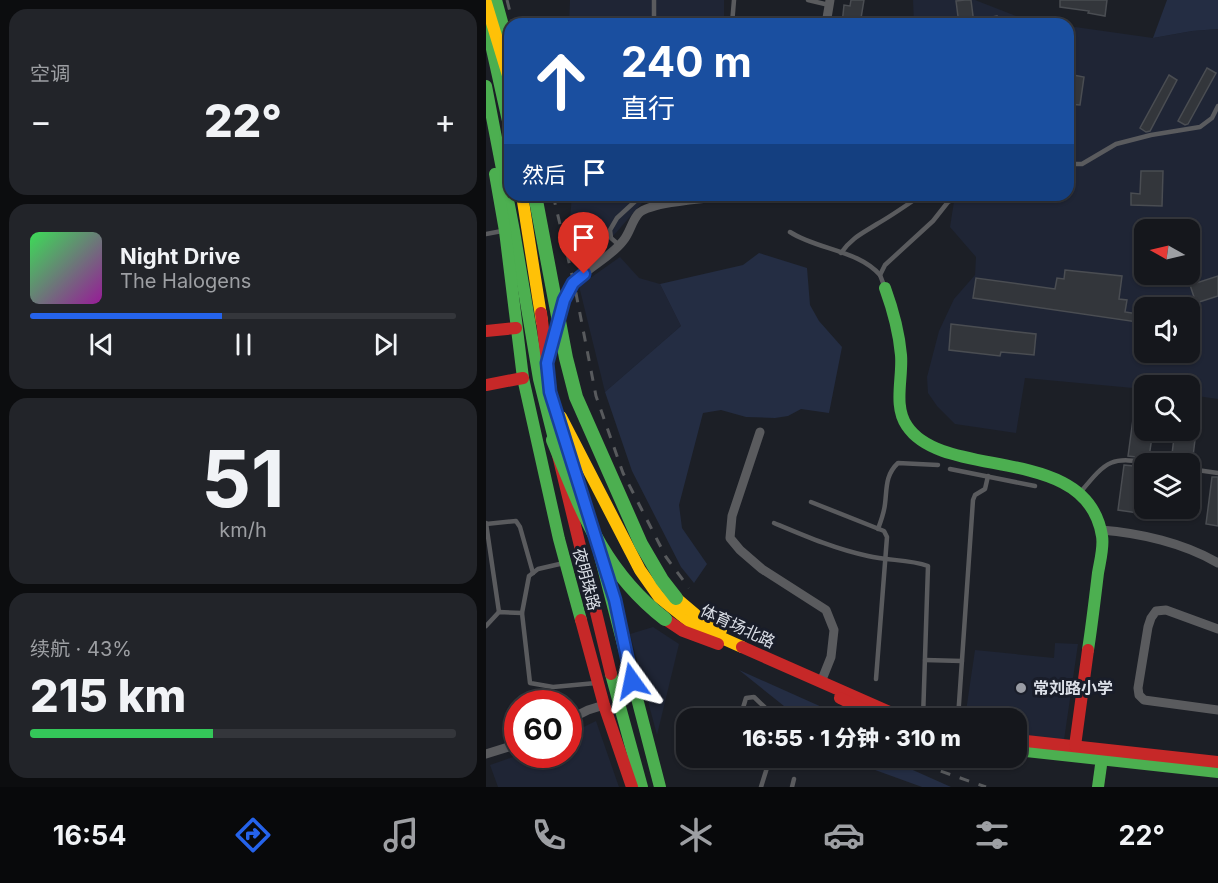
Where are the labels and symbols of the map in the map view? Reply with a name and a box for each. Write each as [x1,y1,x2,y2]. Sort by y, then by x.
pin [558,212,609,274]
north arrow [1134,219,1200,285]
street label: 夜明珠路 [569,545,605,613]
street label: 体育场北路 [698,600,778,652]
position arrow [600,649,664,713]
place label: 常刘路小学 [1033,678,1113,698]
marker: 常刘路小学 [1014,681,1028,695]
speed limit sign: 60 [504,690,582,768]

